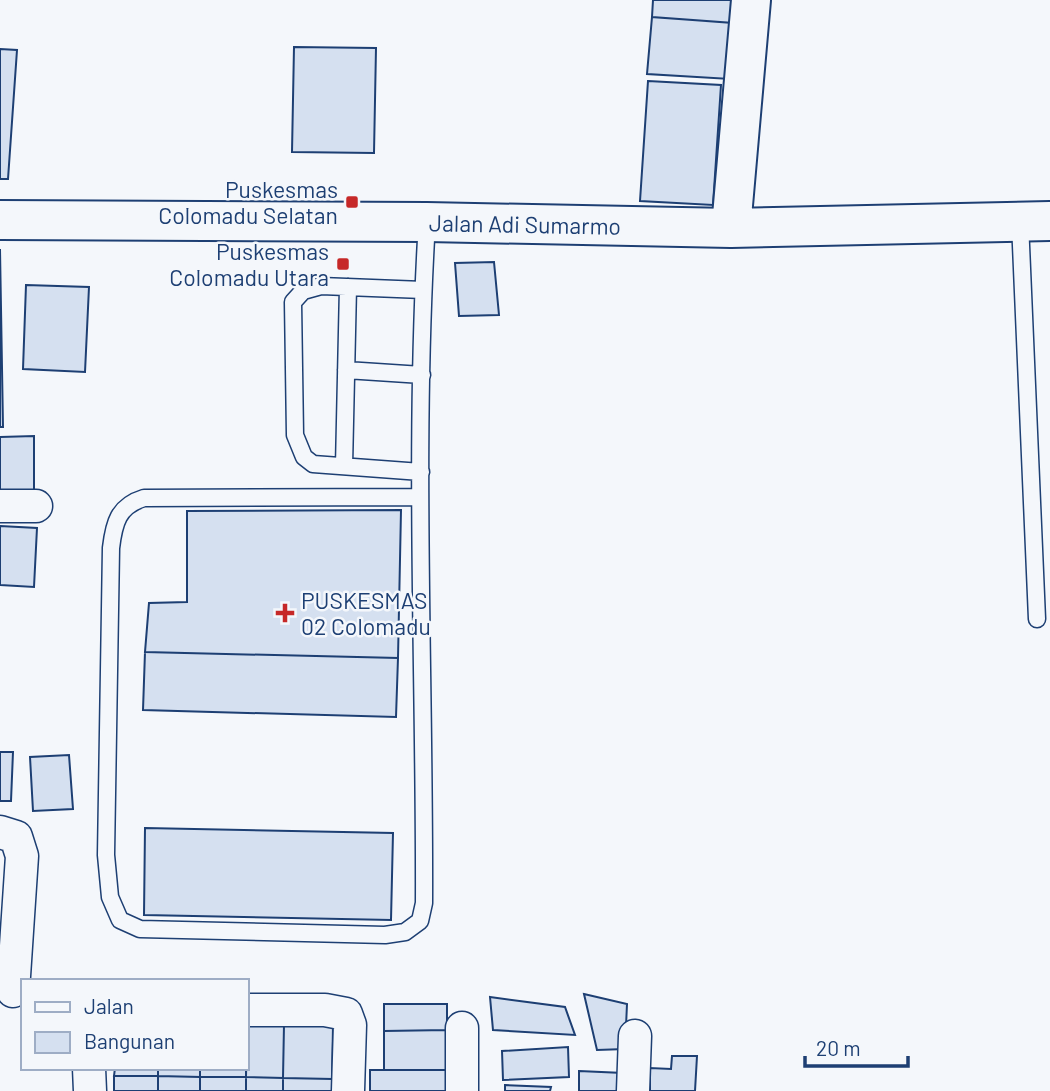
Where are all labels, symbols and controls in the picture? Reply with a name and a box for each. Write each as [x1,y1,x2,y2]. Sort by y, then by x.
place label: Puskesmas Colomadu Selatan [158,175,338,229]
marker: Puskesmas Colomadu Selatan [344,194,360,210]
street label: Jalan Adi Sumarmo [429,208,621,240]
place label: Puskesmas Colomadu Utara [169,237,329,291]
marker: Puskesmas Colomadu Utara [335,256,351,272]
place label: PUSKESMAS 02 Colomadu [301,586,431,640]
marker: PUSKESMAS 02 Colomadu [275,603,295,623]
legend [21,979,248,1070]
text: Jalan [84,993,134,1018]
scale bar [805,1024,908,1068]
text: Bangunan [84,1028,175,1053]
text: 20 m [816,1035,861,1060]

